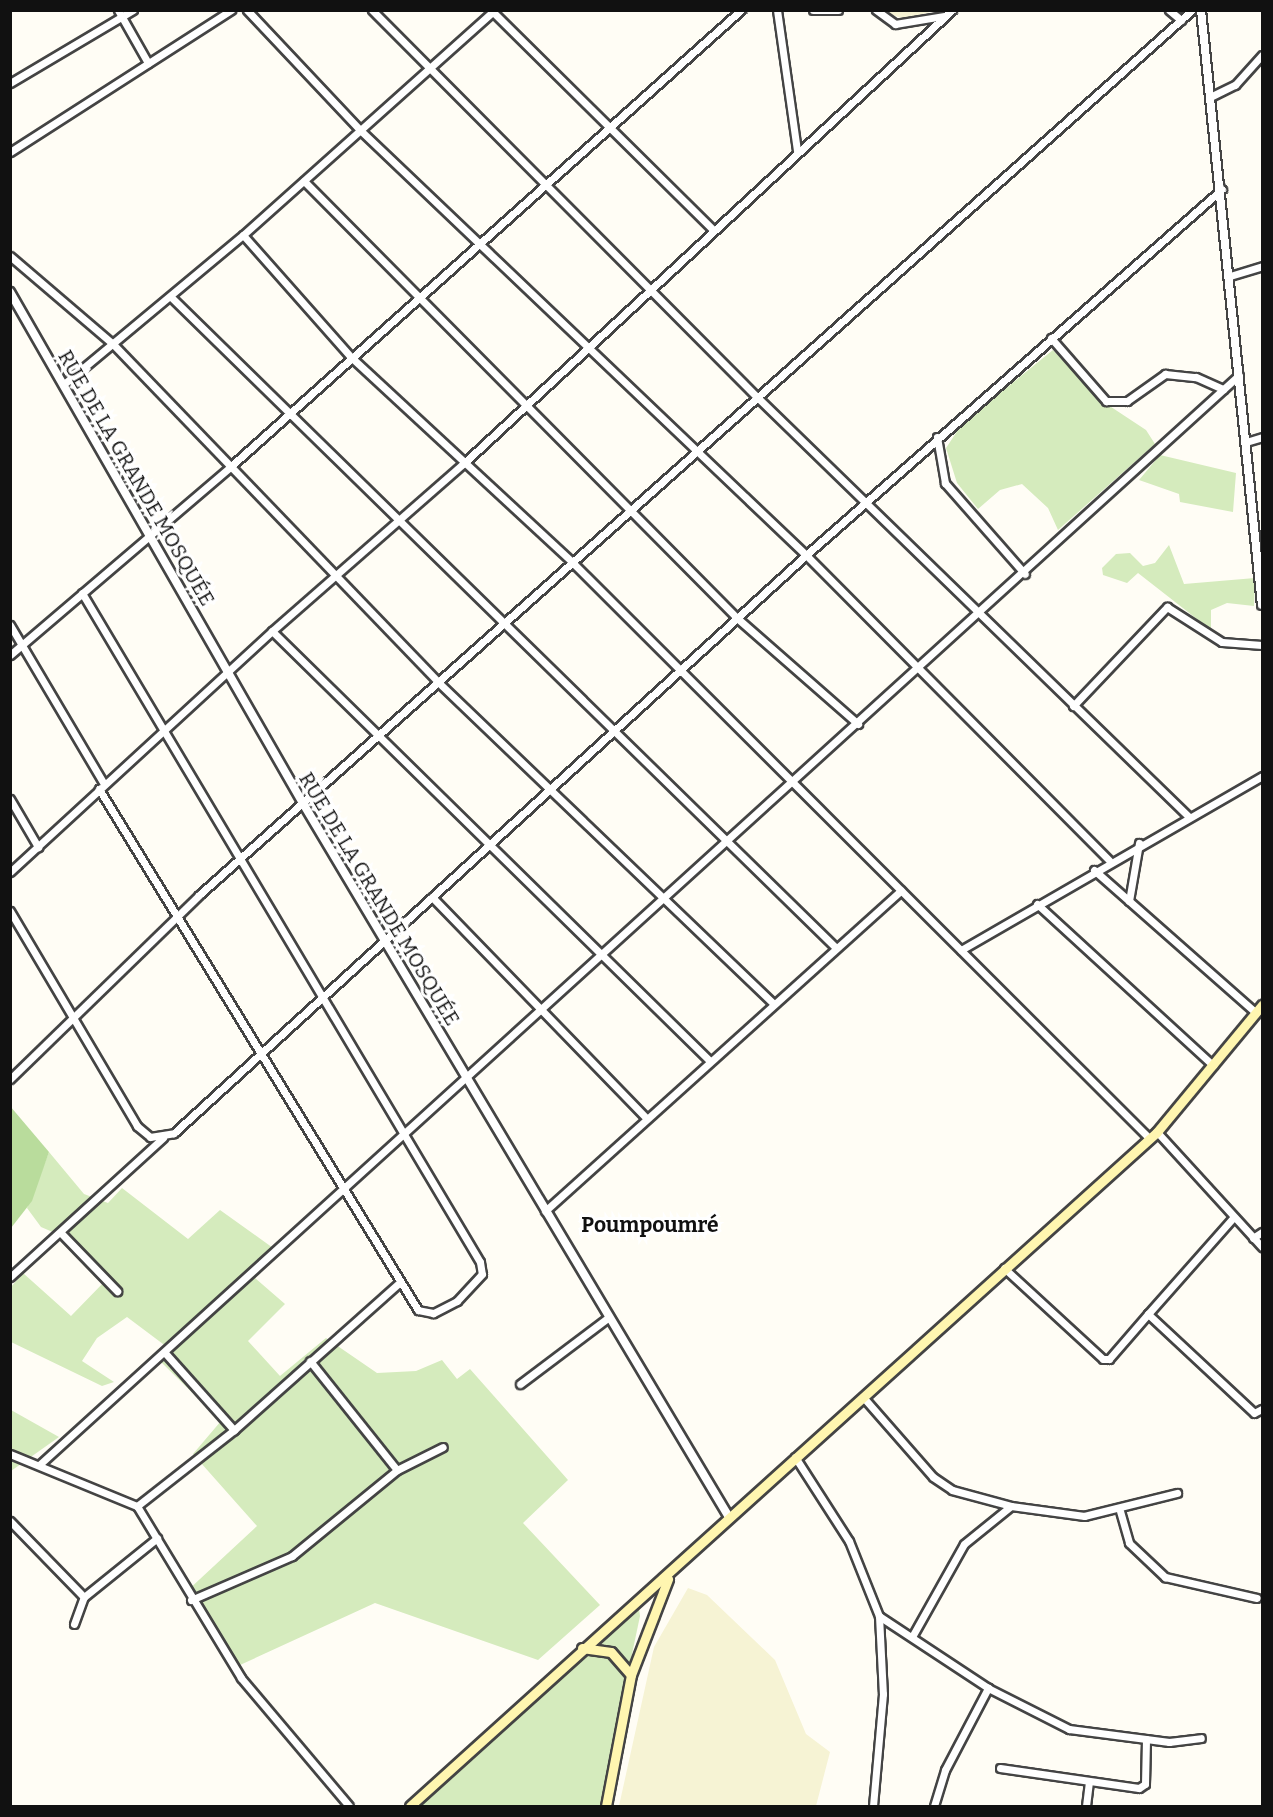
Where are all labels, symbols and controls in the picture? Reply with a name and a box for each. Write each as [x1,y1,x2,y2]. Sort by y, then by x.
street label: RUE DE LA GRANDE MOSQUÉE [53,346,219,610]
street label: RUE DE LA GRANDE MOSQUÉE [294,768,464,1030]
district label: Poumpoumré [581,1212,719,1238]

